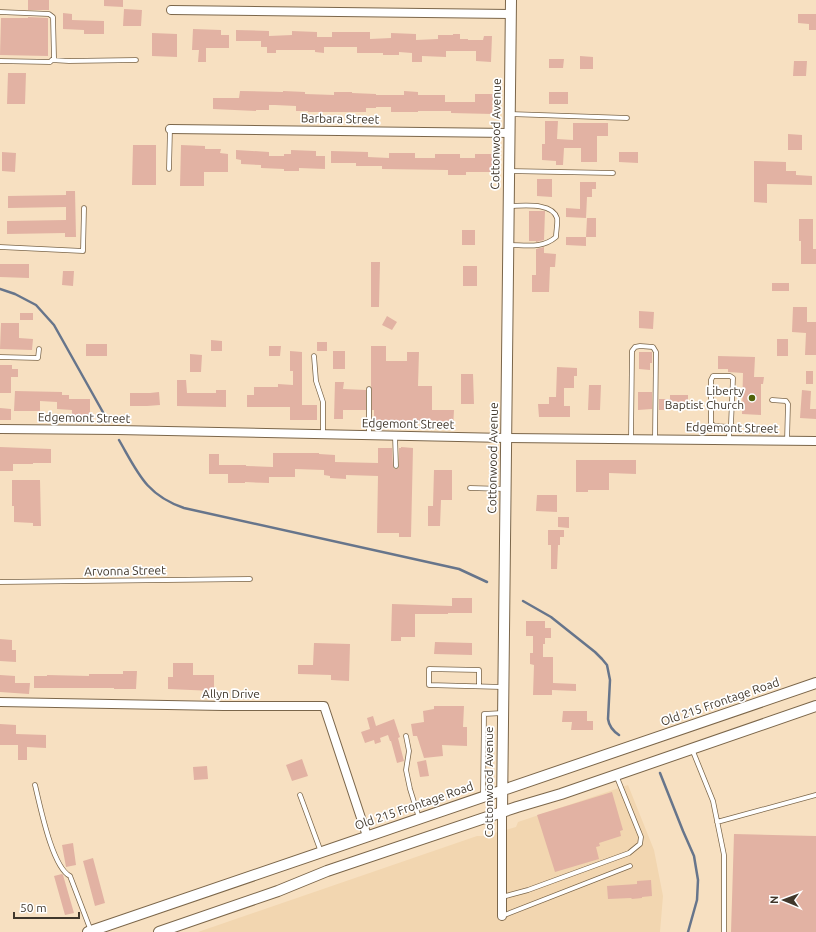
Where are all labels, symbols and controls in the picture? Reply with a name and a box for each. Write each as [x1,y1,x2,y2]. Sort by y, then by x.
street label: Cottonwood Avenue [488,78,503,190]
street label: Barbara Street [301,111,380,126]
place label: Liberty Baptist Church [665,384,744,411]
marker: Liberty Baptist Church [747,393,757,403]
street label: Cottonwood Avenue [485,402,500,514]
street label: Edgemont Street [38,410,131,425]
street label: Edgemont Street [362,416,455,431]
street label: Edgemont Street [686,420,779,435]
street label: Arvonna Street [84,563,166,578]
street label: Old 215 Frontage Road [659,675,781,728]
street label: Allyn Drive [202,687,260,700]
street label: Cottonwood Avenue [482,726,495,838]
street label: Old 215 Frontage Road [353,779,475,832]
north arrow [764,880,804,920]
scale bar [14,894,79,920]
text: N [768,896,780,904]
text: 50 m [20,901,47,914]

